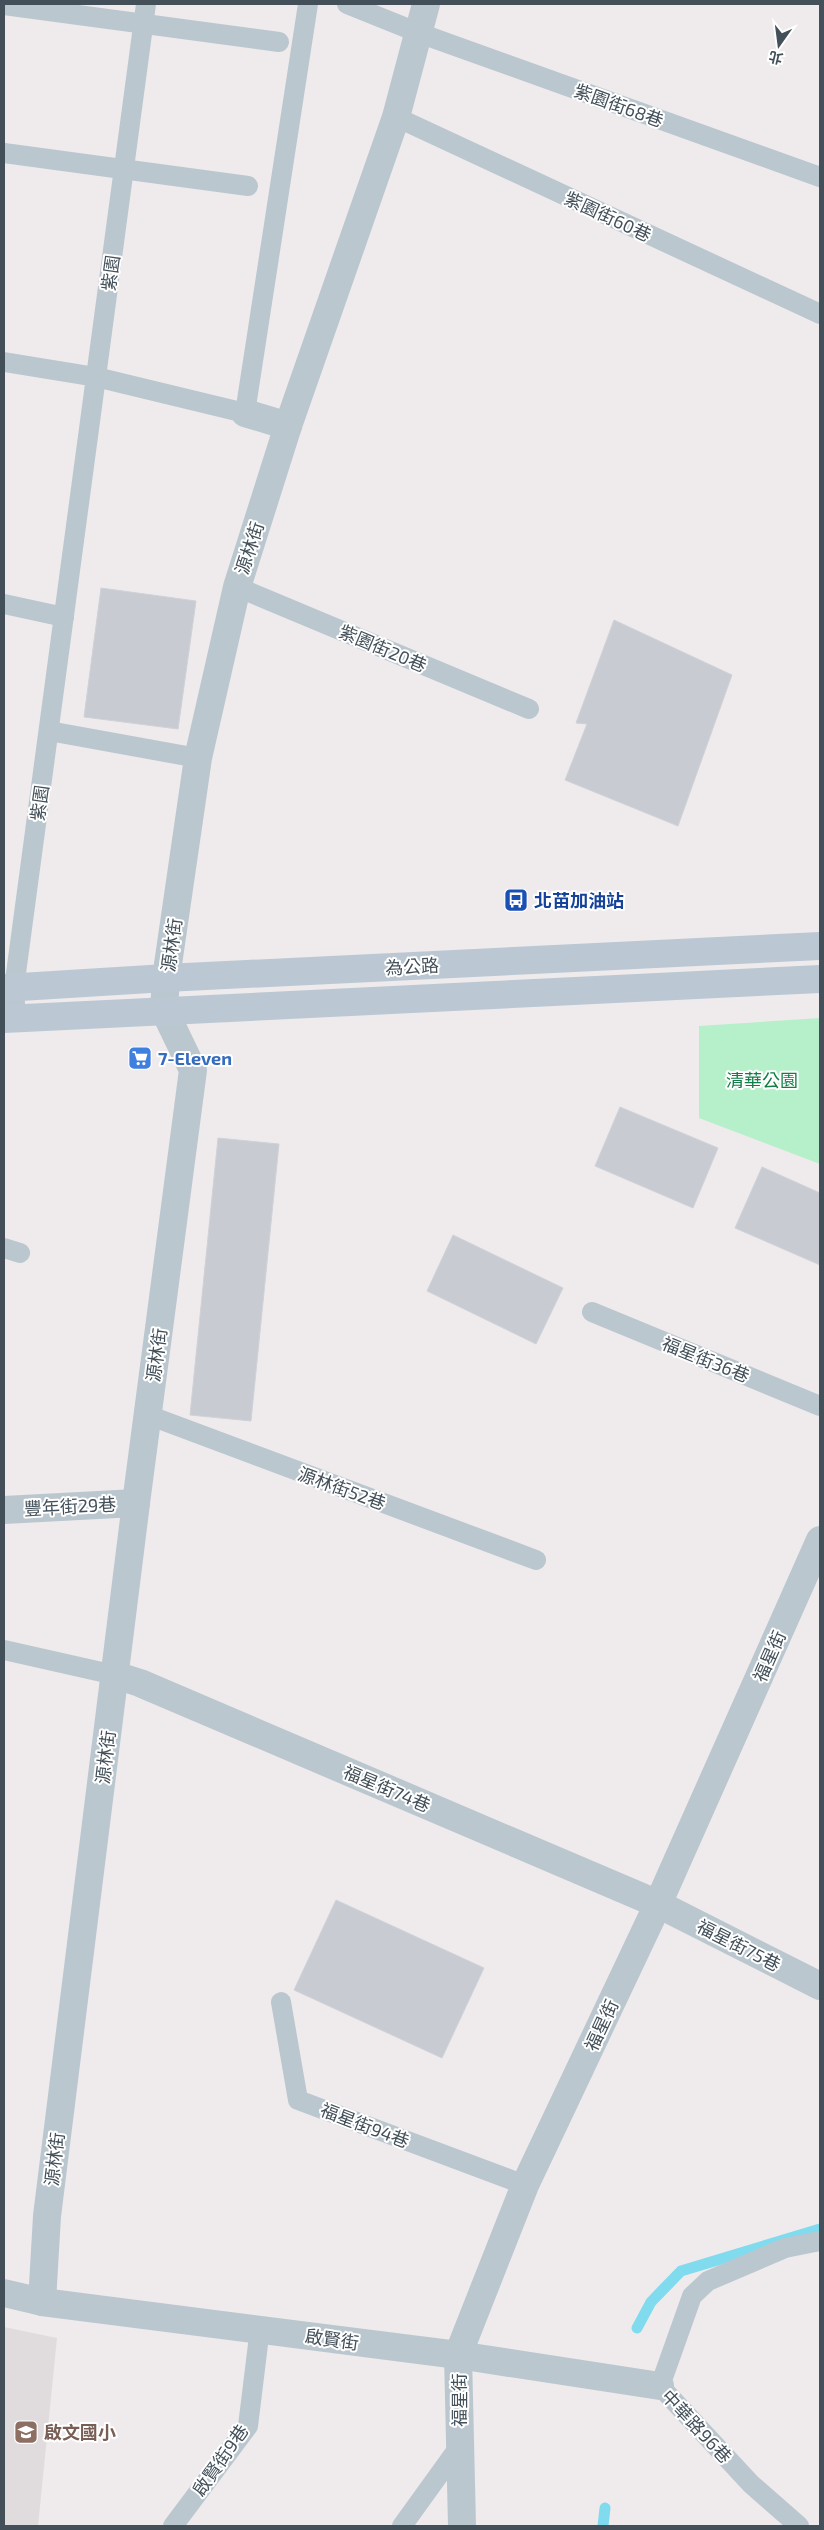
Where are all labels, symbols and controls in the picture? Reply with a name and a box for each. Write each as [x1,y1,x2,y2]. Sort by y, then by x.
north arrow [754,20,804,70]
text: 北 [767,48,785,68]
street label: 紫園街68巷 [571,79,667,131]
street label: 紫園街60巷 [561,186,655,246]
street label: 紫園 [97,254,123,292]
street label: 源林街 [230,519,268,577]
street label: 紫園街20巷 [336,620,430,676]
street label: 紫園 [26,784,52,822]
bus stop icon: 北苗加油站 [503,887,529,913]
place label: 北苗加油站 [534,889,624,911]
street label: 源林街 [156,917,186,973]
street label: 為公路 [384,954,440,978]
supermarket icon: 7-Eleven [127,1045,153,1071]
place label: 7-Eleven [158,1047,232,1069]
park label: 清華公園 [726,1069,798,1091]
street label: 源林街 [141,1327,171,1383]
street label: 福星街36巷 [659,1332,753,1386]
street label: 源林街52巷 [295,1462,389,1514]
street label: 豐年街29巷 [23,1493,117,1519]
street label: 福星街 [748,1627,790,1685]
street label: 源林街 [91,1729,119,1785]
street label: 福星街74巷 [340,1760,434,1816]
street label: 福星街75巷 [694,1915,784,1975]
street label: 福星街 [580,1996,622,2054]
street label: 福星街94巷 [317,2098,413,2152]
street label: 源林街 [40,2131,68,2187]
street label: 啟賢街 [304,2324,360,2354]
street label: 福星街 [448,2373,470,2427]
street label: 中華路96巷 [657,2385,737,2467]
school or university icon: 啟文國小 [13,2419,39,2445]
street label: 啟賢街9巷 [187,2420,253,2500]
place label: 啟文國小 [44,2421,116,2443]

